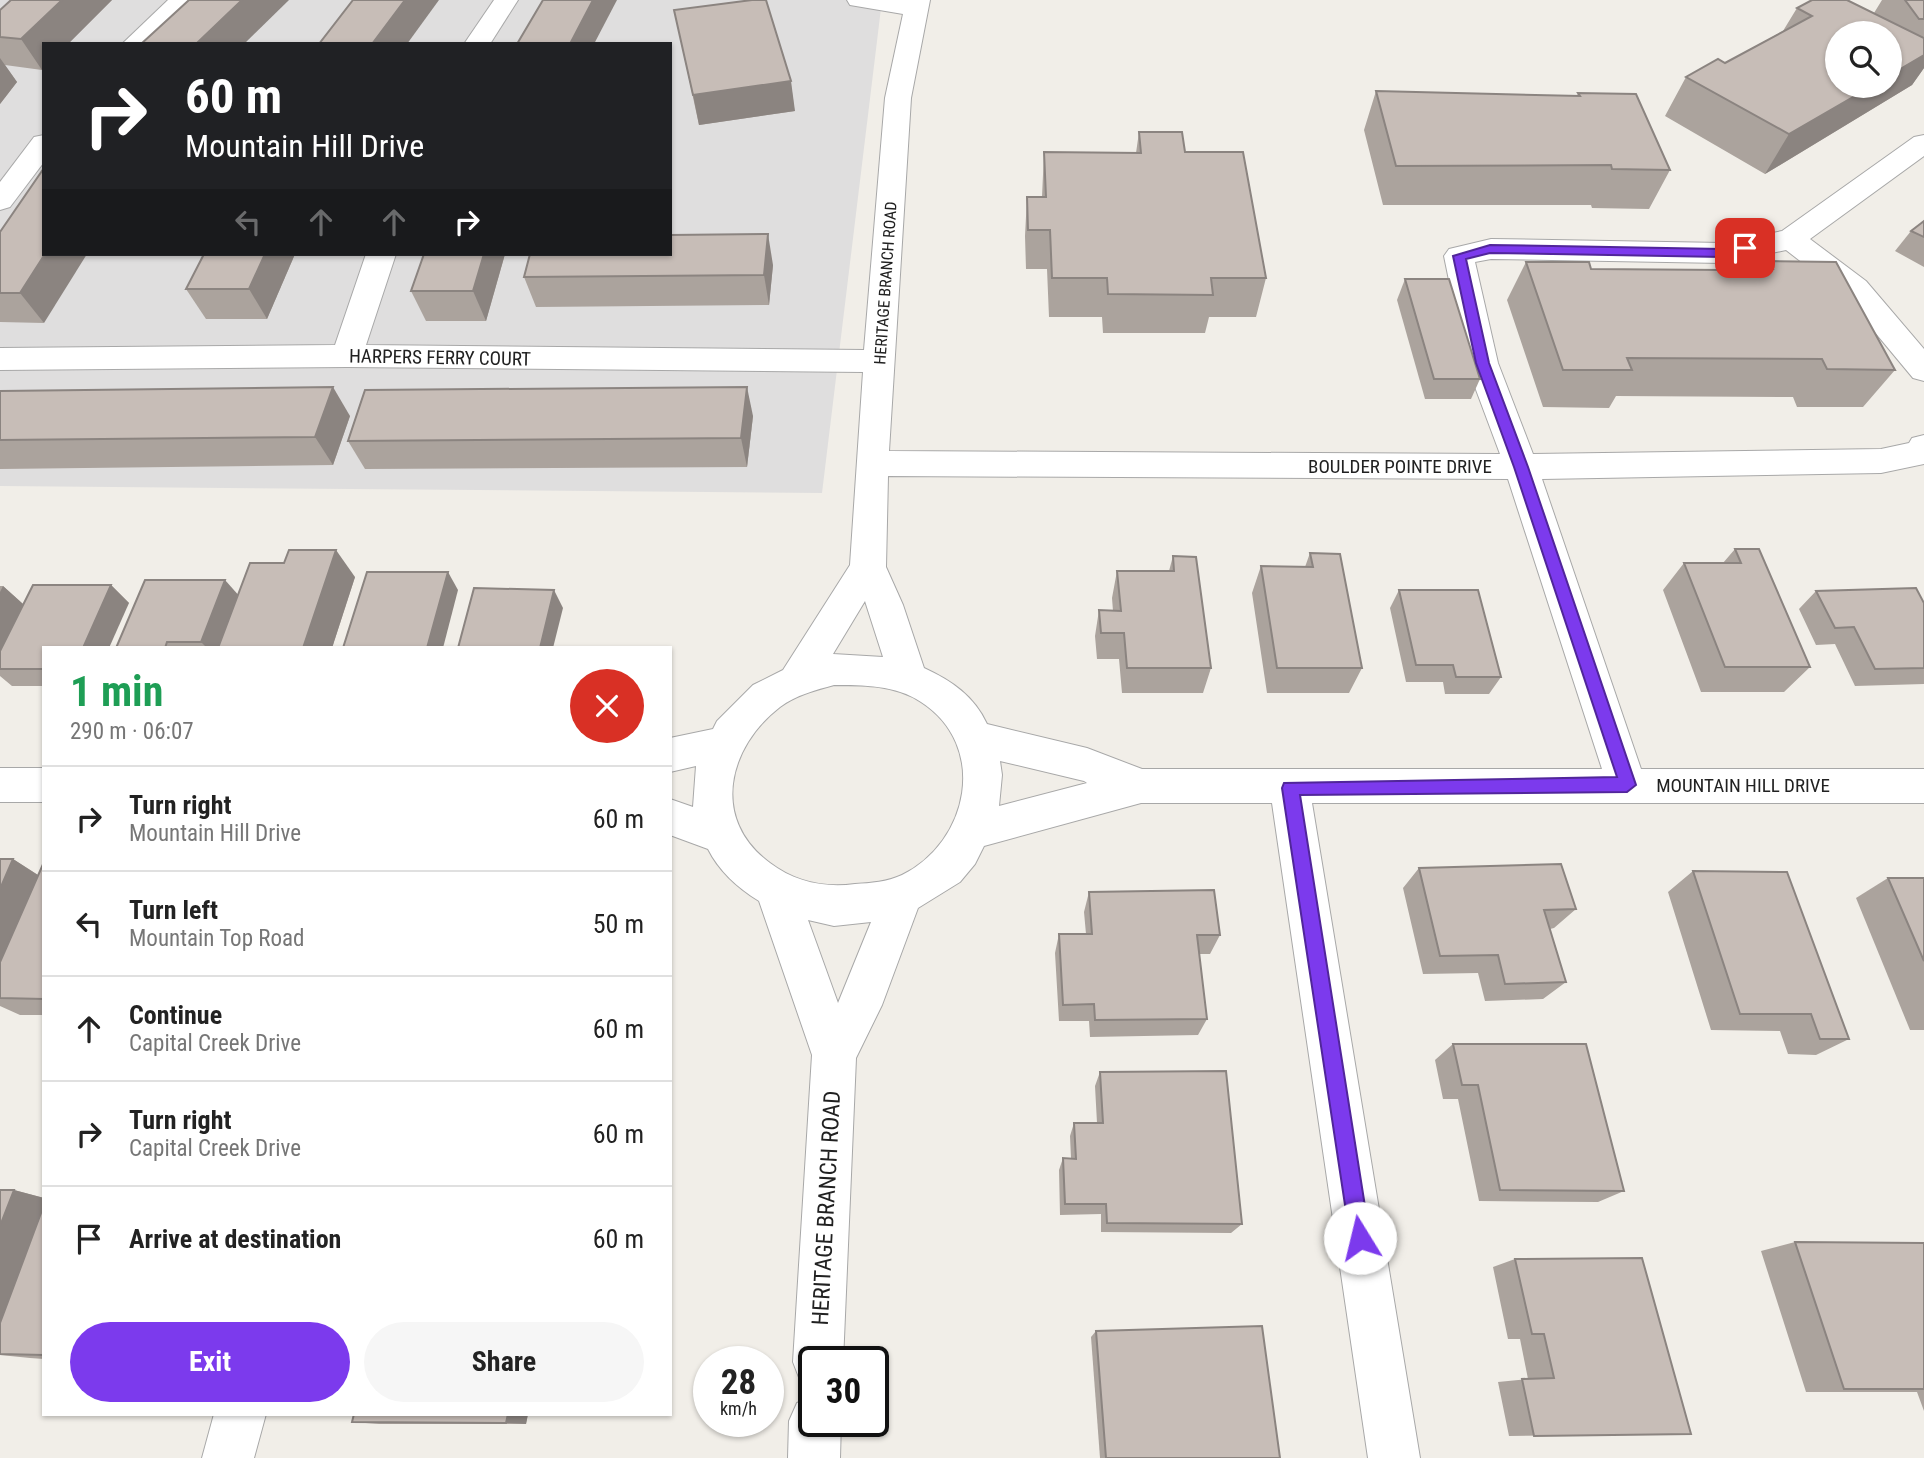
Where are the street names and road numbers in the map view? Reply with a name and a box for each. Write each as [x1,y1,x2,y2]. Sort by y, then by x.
street label: HERITAGE BRANCH ROAD [870,201,901,365]
street label: HARPERS FERRY COURT [349,344,531,371]
street label: BOULDER POINTE DRIVE [1308,455,1492,478]
street label: MOUNTAIN HILL DRIVE [1656,774,1830,797]
street label: HERITAGE BRANCH ROAD [807,1090,846,1326]

